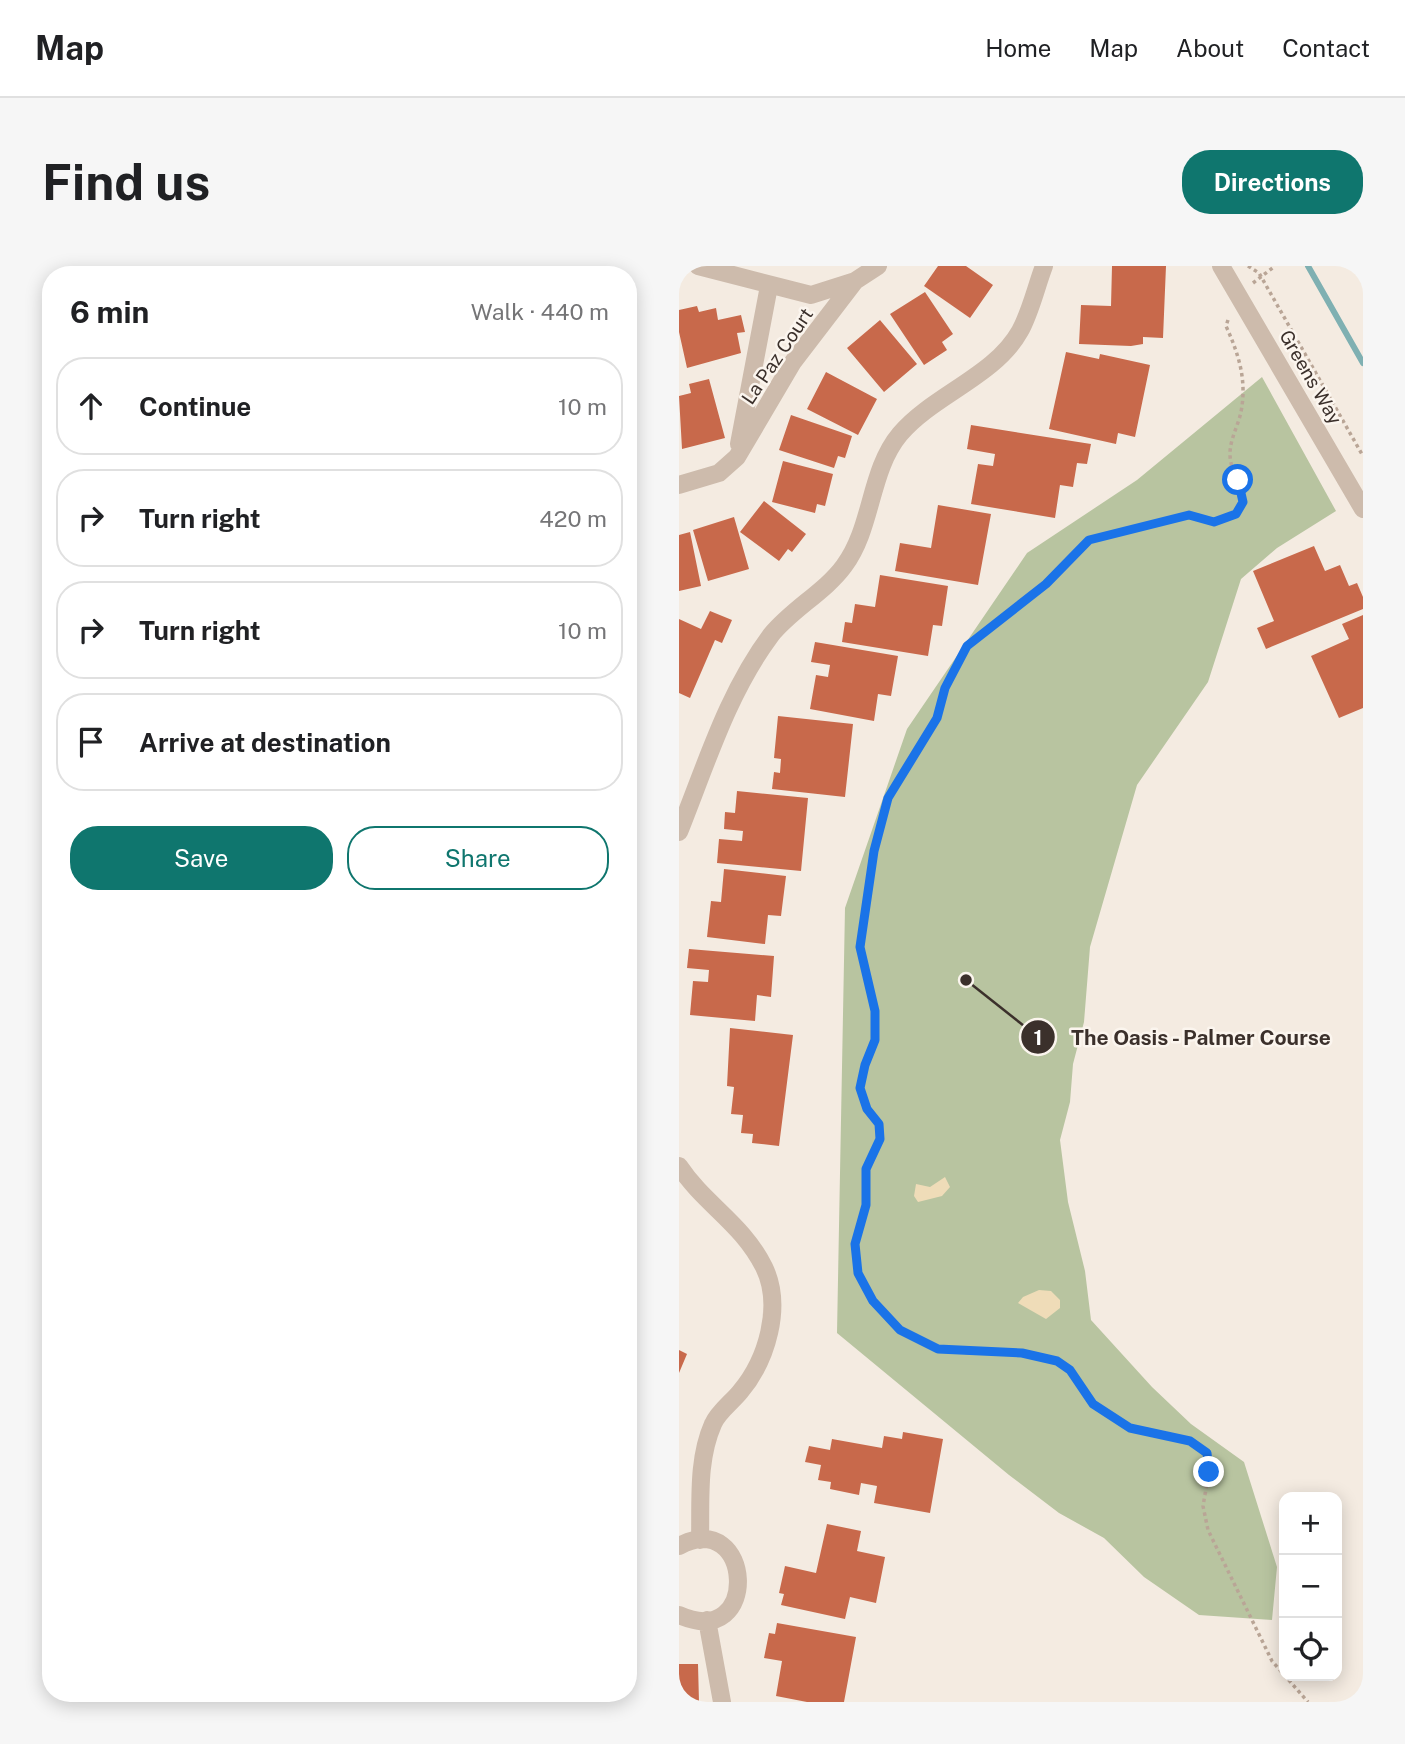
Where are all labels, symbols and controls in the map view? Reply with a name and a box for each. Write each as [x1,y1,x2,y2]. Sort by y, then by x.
text: Map [35,29,104,67]
text: Home [985,34,1051,62]
text: Map [1089,34,1138,62]
text: About [1176,34,1244,62]
text: Contact [1282,34,1370,62]
button: Directions [1182,150,1363,214]
text: Find us [42,153,210,211]
text: 6 min [70,294,149,330]
text: Walk · 440 m [471,298,609,325]
street label: La Paz Court [737,304,817,408]
street label: Greens Way [1275,326,1347,428]
icon: ahead [72,387,110,425]
text: Continue [139,391,251,422]
text: 10 m [558,393,607,420]
route start [1222,464,1253,495]
icon: right [72,499,110,537]
text: Turn right [139,503,261,534]
text: 420 m [539,505,607,532]
icon: right [72,611,110,649]
text: Turn right [139,615,261,646]
text: 10 m [558,617,607,644]
icon: arrive [72,723,110,761]
text: Arrive at destination [139,727,391,758]
button: Save [70,826,333,890]
button: Share [347,826,609,890]
callout: The Oasis - Palmer Course [1021,1016,1347,1058]
text: 1 [1034,1025,1043,1050]
text: The Oasis - Palmer Course [1071,1025,1331,1050]
route end [1193,1456,1224,1487]
map controls [1279,1492,1342,1681]
button: + [1279,1492,1342,1555]
button: − [1279,1555,1342,1618]
button: locate [1279,1618,1342,1681]

